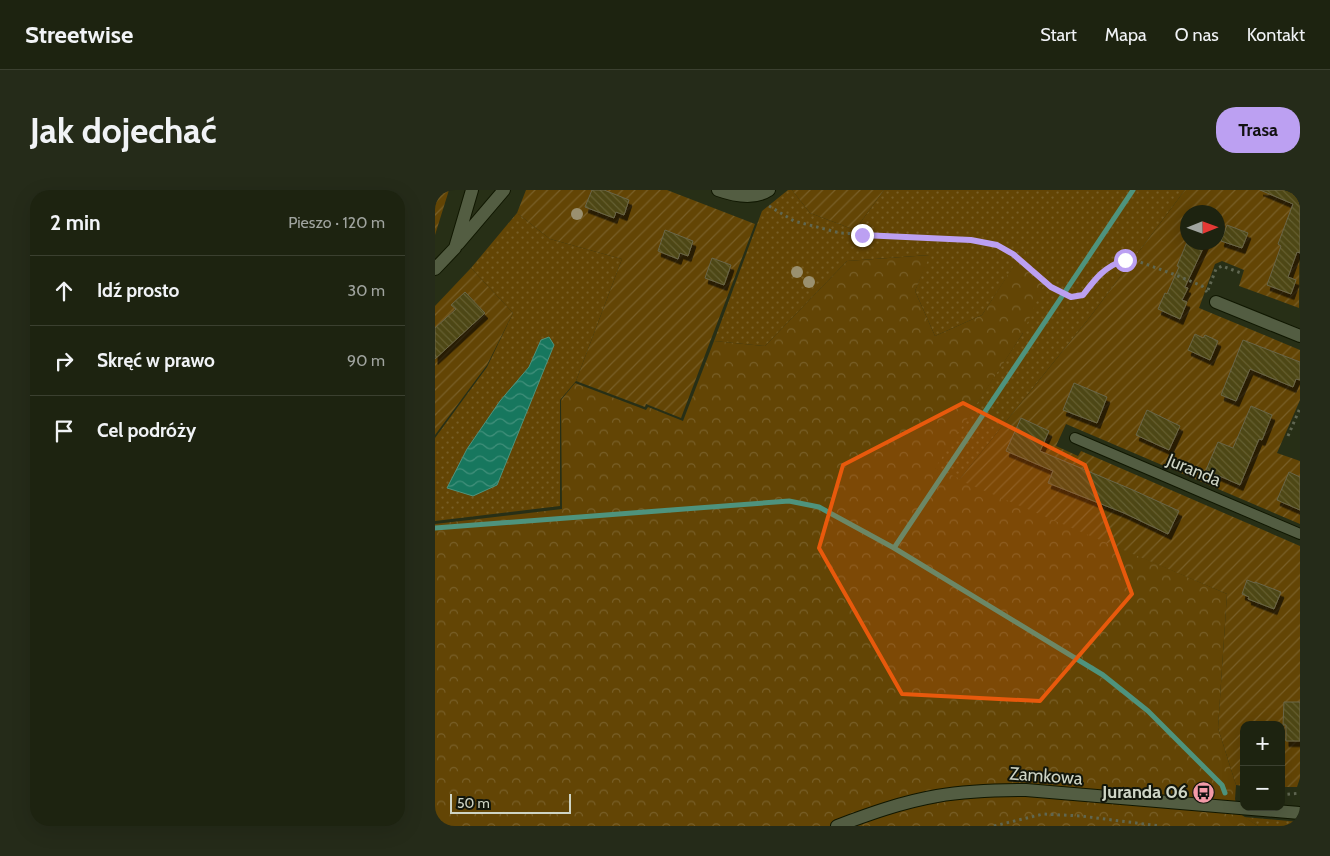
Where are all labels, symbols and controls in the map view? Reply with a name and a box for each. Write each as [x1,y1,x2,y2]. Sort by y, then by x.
text: Streetwise [25,20,133,49]
text: Start [1040,24,1077,46]
text: Mapa [1105,24,1147,46]
text: O nas [1175,24,1219,46]
text: Kontakt [1247,24,1305,46]
button: Trasa [1216,107,1300,153]
text: Jak dojechać [30,109,217,152]
north arrow [1180,205,1225,250]
text: 2 min [50,210,101,235]
text: Pieszo · 120 m [288,213,385,232]
route end [851,224,874,247]
route start [1114,249,1137,272]
icon: ahead [50,277,78,305]
text: Idź prosto [97,279,179,302]
text: 30 m [348,281,385,300]
icon: right [50,347,78,375]
text: Skręć w prawo [97,349,215,372]
text: 90 m [347,351,385,370]
icon: arrive [50,417,78,445]
text: Cel podróży [97,419,196,442]
street label: Juranda [1163,448,1225,491]
map controls [1240,721,1285,811]
button: + [1240,721,1285,766]
street label: Zamkowa [1009,762,1084,790]
button: − [1240,766,1285,811]
bus stop icon: Juranda 06 [1192,780,1216,804]
place label: Juranda 06 [1101,781,1188,803]
scale bar [450,791,571,814]
text: 50 m [457,794,490,812]

